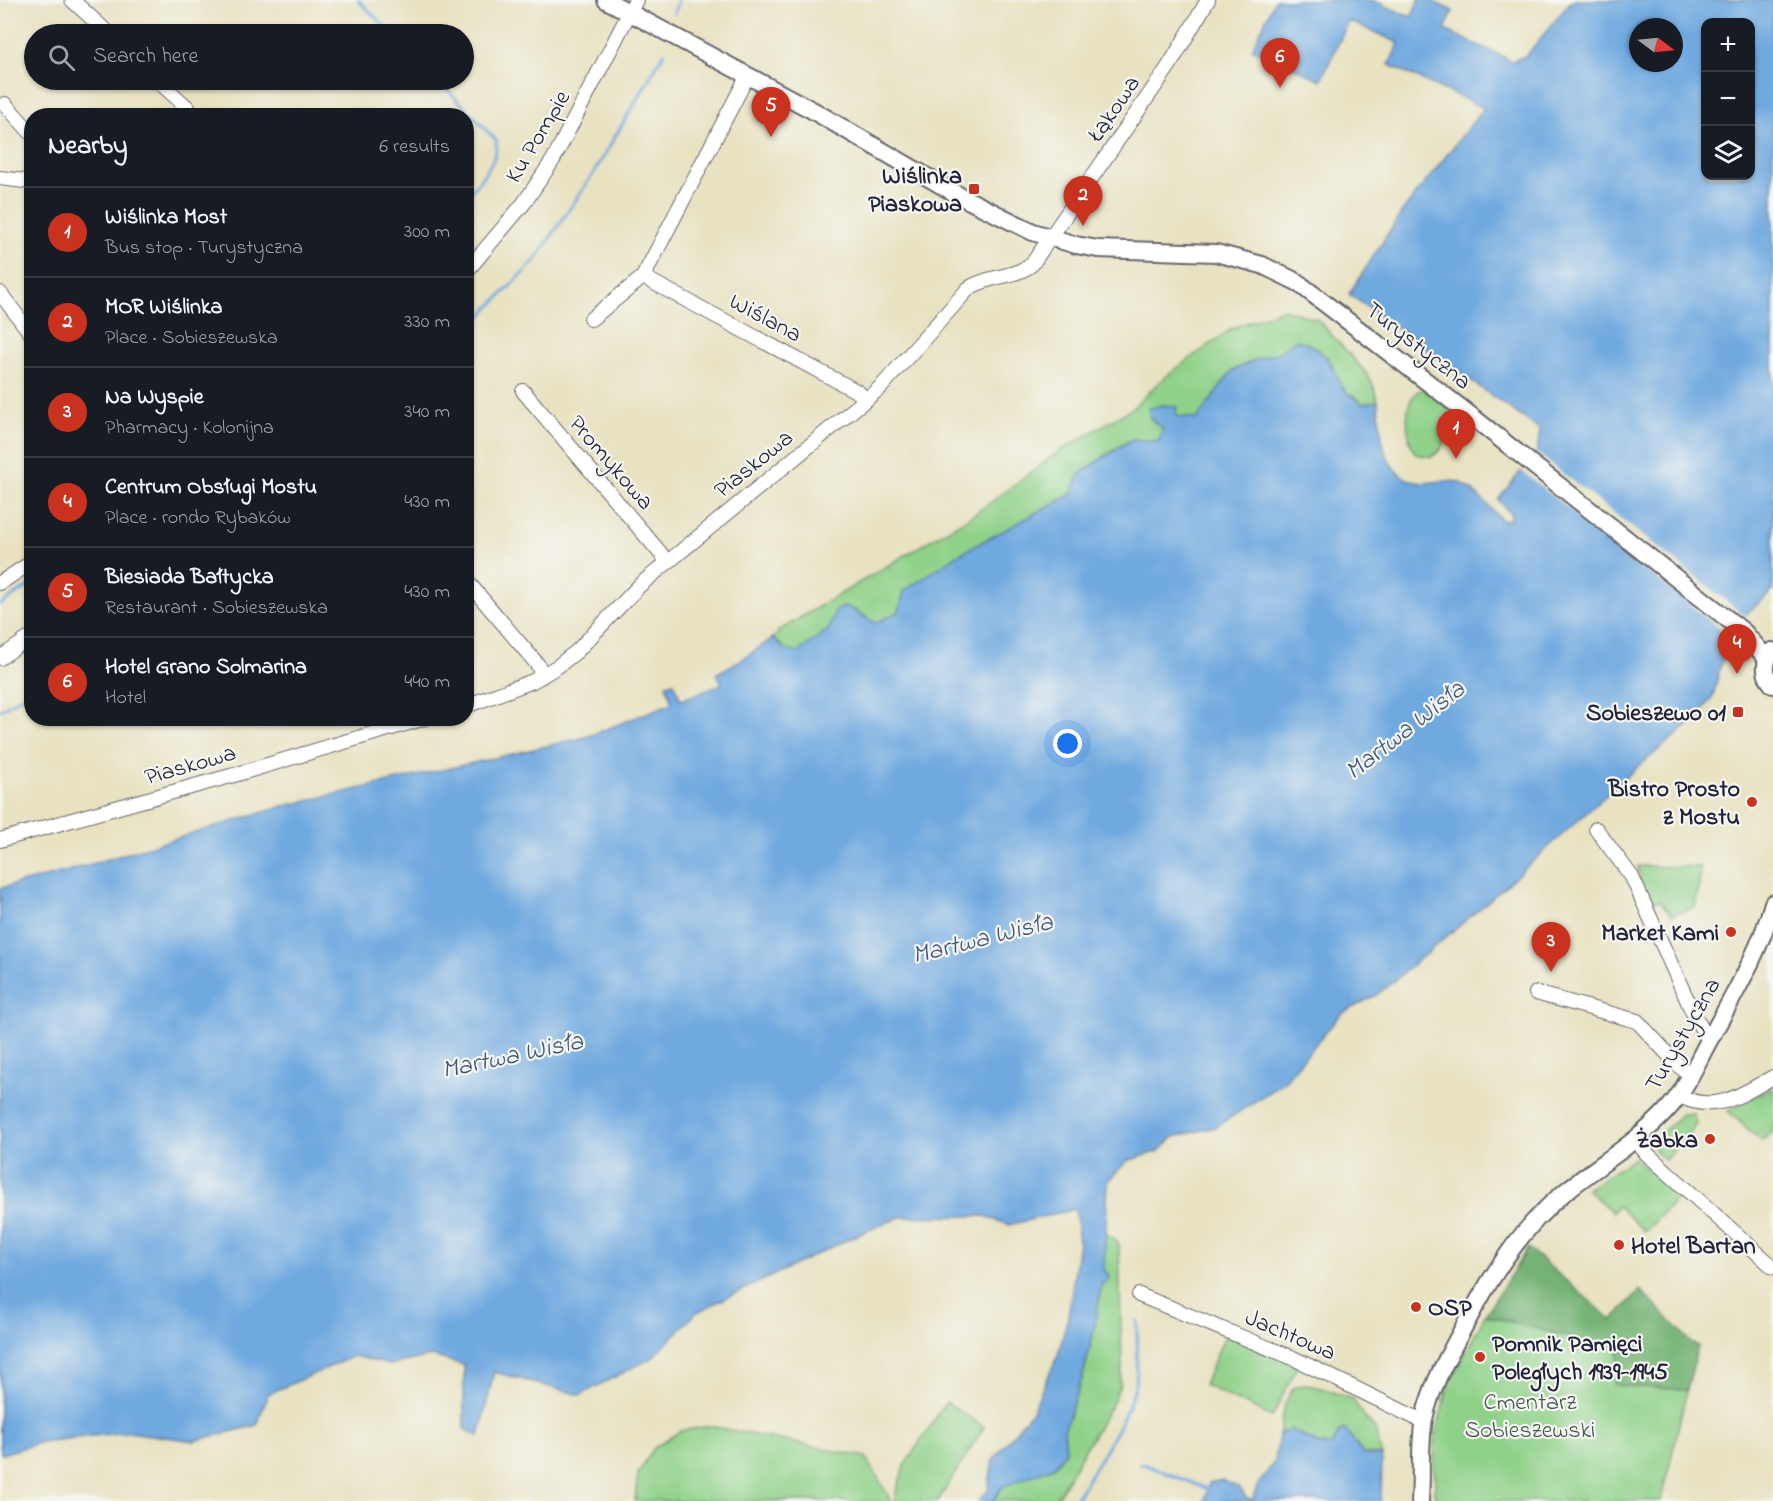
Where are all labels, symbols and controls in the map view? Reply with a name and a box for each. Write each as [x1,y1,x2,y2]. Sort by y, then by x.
north arrow [1629,18,1683,72]
map controls [1701,18,1755,180]
button: + [1701,18,1755,72]
search box [24,24,474,90]
pin: 6 [1260,38,1300,88]
icon: search [45,41,78,74]
text: Search here [93,41,198,73]
street label: Łąkowa [1079,69,1150,150]
button: − [1701,72,1755,126]
street label: Ku Pompie [498,84,581,190]
pin: 5 [752,88,790,137]
button: layers [1701,126,1755,180]
text: Nearby [48,128,127,166]
text: 6 results [379,133,450,162]
place label: Wiślinka Piaskowa [868,160,962,223]
pin: 2 [1064,176,1102,226]
marker: Wiślinka Piaskowa [967,182,981,196]
text: Wiślinka Most [105,202,227,234]
text: 1 [64,218,71,247]
text: 300 m [404,218,450,247]
text: Bus stop · Turystyczna [105,234,303,263]
street label: Wiślana [722,285,808,353]
text: MOR Wiślinka [105,292,222,324]
street label: Turystyczna [1356,294,1478,401]
text: 2 [63,308,72,337]
text: 330 m [404,308,450,337]
text: Place · Sobieszewska [105,324,278,353]
text: Na Wyspie [105,382,204,414]
text: 3 [63,398,72,427]
text: 340 m [404,398,450,427]
street label: Promykowa [558,408,661,520]
pin: 1 [1436,410,1476,459]
text: Pharmacy · Kolonijna [105,414,274,443]
street label: Piaskowa [707,422,802,508]
text: Centrum Obsługi Mostu [105,472,317,504]
text: 4 [63,488,72,517]
text: 430 m [404,488,450,517]
text: Place · rondo Rybaków [105,504,291,533]
text: Biesiada Bałtycka [105,562,274,594]
text: 5 [62,578,73,607]
text: 430 m [404,578,450,607]
text: Restaurant · Sobieszewska [105,594,328,623]
pin: 4 [1718,624,1756,674]
text: Hotel Grano Solmarina [105,652,307,684]
text: 6 [63,668,72,697]
text: 440 m [404,668,450,697]
water label: Martwa Wisła [1338,672,1475,791]
text: Hotel [105,684,146,713]
place label: Sobieszewo 01 [1586,697,1726,732]
marker: Sobieszewo 01 [1731,705,1745,719]
your location [1053,729,1082,758]
street label: Piaskowa [141,737,241,796]
place label: Bistro Prosto z Mostu [1607,773,1740,836]
marker: Bistro Prosto z Mostu [1745,795,1759,809]
water label: Martwa Wisła [908,904,1058,976]
place label: Market Kami [1601,917,1719,952]
pin: 3 [1532,922,1570,972]
marker: Market Kami [1724,925,1738,939]
street label: Turystyczna [1637,972,1732,1099]
water label: Martwa Wisła [438,1023,588,1090]
place label: Żabka [1636,1124,1698,1159]
marker: Żabka [1703,1132,1717,1146]
place label: Hotel Bartan [1631,1230,1756,1265]
marker: Hotel Bartan [1612,1238,1626,1252]
place label: OSP [1428,1292,1472,1327]
marker: OSP [1409,1300,1423,1314]
street label: Jachtowa [1239,1301,1341,1371]
place label: Pomnik Pamięci Poległych 1939-1945 [1492,1328,1668,1392]
marker: Pomnik Pamięci Poległych 1939-1945 [1473,1350,1487,1364]
park label: Cmentarz Sobieszewski [1465,1386,1595,1449]

